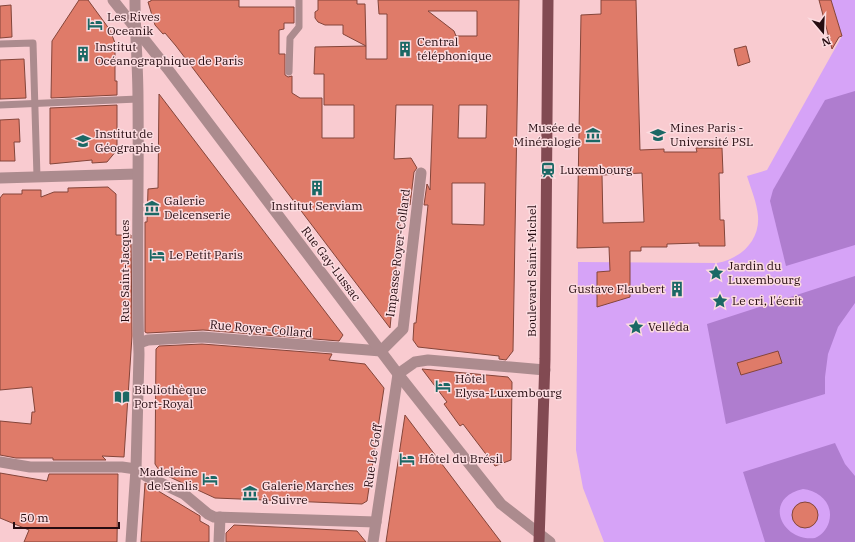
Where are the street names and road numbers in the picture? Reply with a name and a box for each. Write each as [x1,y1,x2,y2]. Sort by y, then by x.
street label: Impasse Royer-Collard [382,188,413,318]
street label: Boulevard Saint-Michel [524,205,539,337]
street label: Rue Saint-Jacques [117,219,132,322]
street label: Rue Gay-Lussac [298,223,364,304]
street label: Rue Royer-Collard [209,317,313,340]
street label: Rue Le Goff [360,422,385,489]

